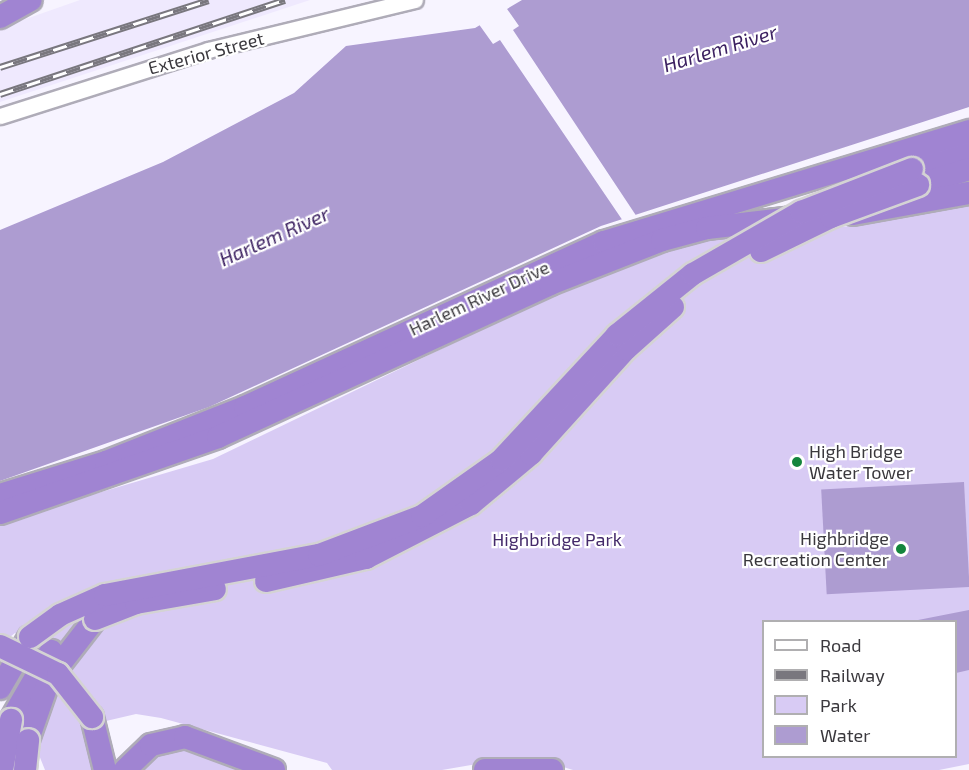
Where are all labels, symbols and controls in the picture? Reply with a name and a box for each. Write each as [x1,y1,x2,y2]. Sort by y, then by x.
water label: Harlem River [660,19,780,77]
street label: Exterior Street [146,27,266,79]
water label: Harlem River [215,201,333,271]
street label: Harlem River Drive [405,256,553,340]
place label: High Bridge Water Tower [809,441,914,484]
marker: High Bridge Water Tower [790,455,804,469]
park label: Highbridge Park [492,528,622,550]
place label: Highbridge Recreation Center [743,528,889,570]
marker: Highbridge Recreation Center [894,542,908,556]
legend [762,620,957,758]
text: Road [820,634,861,656]
text: Railway [820,664,885,686]
text: Park [820,694,857,716]
text: Water [820,724,870,746]

